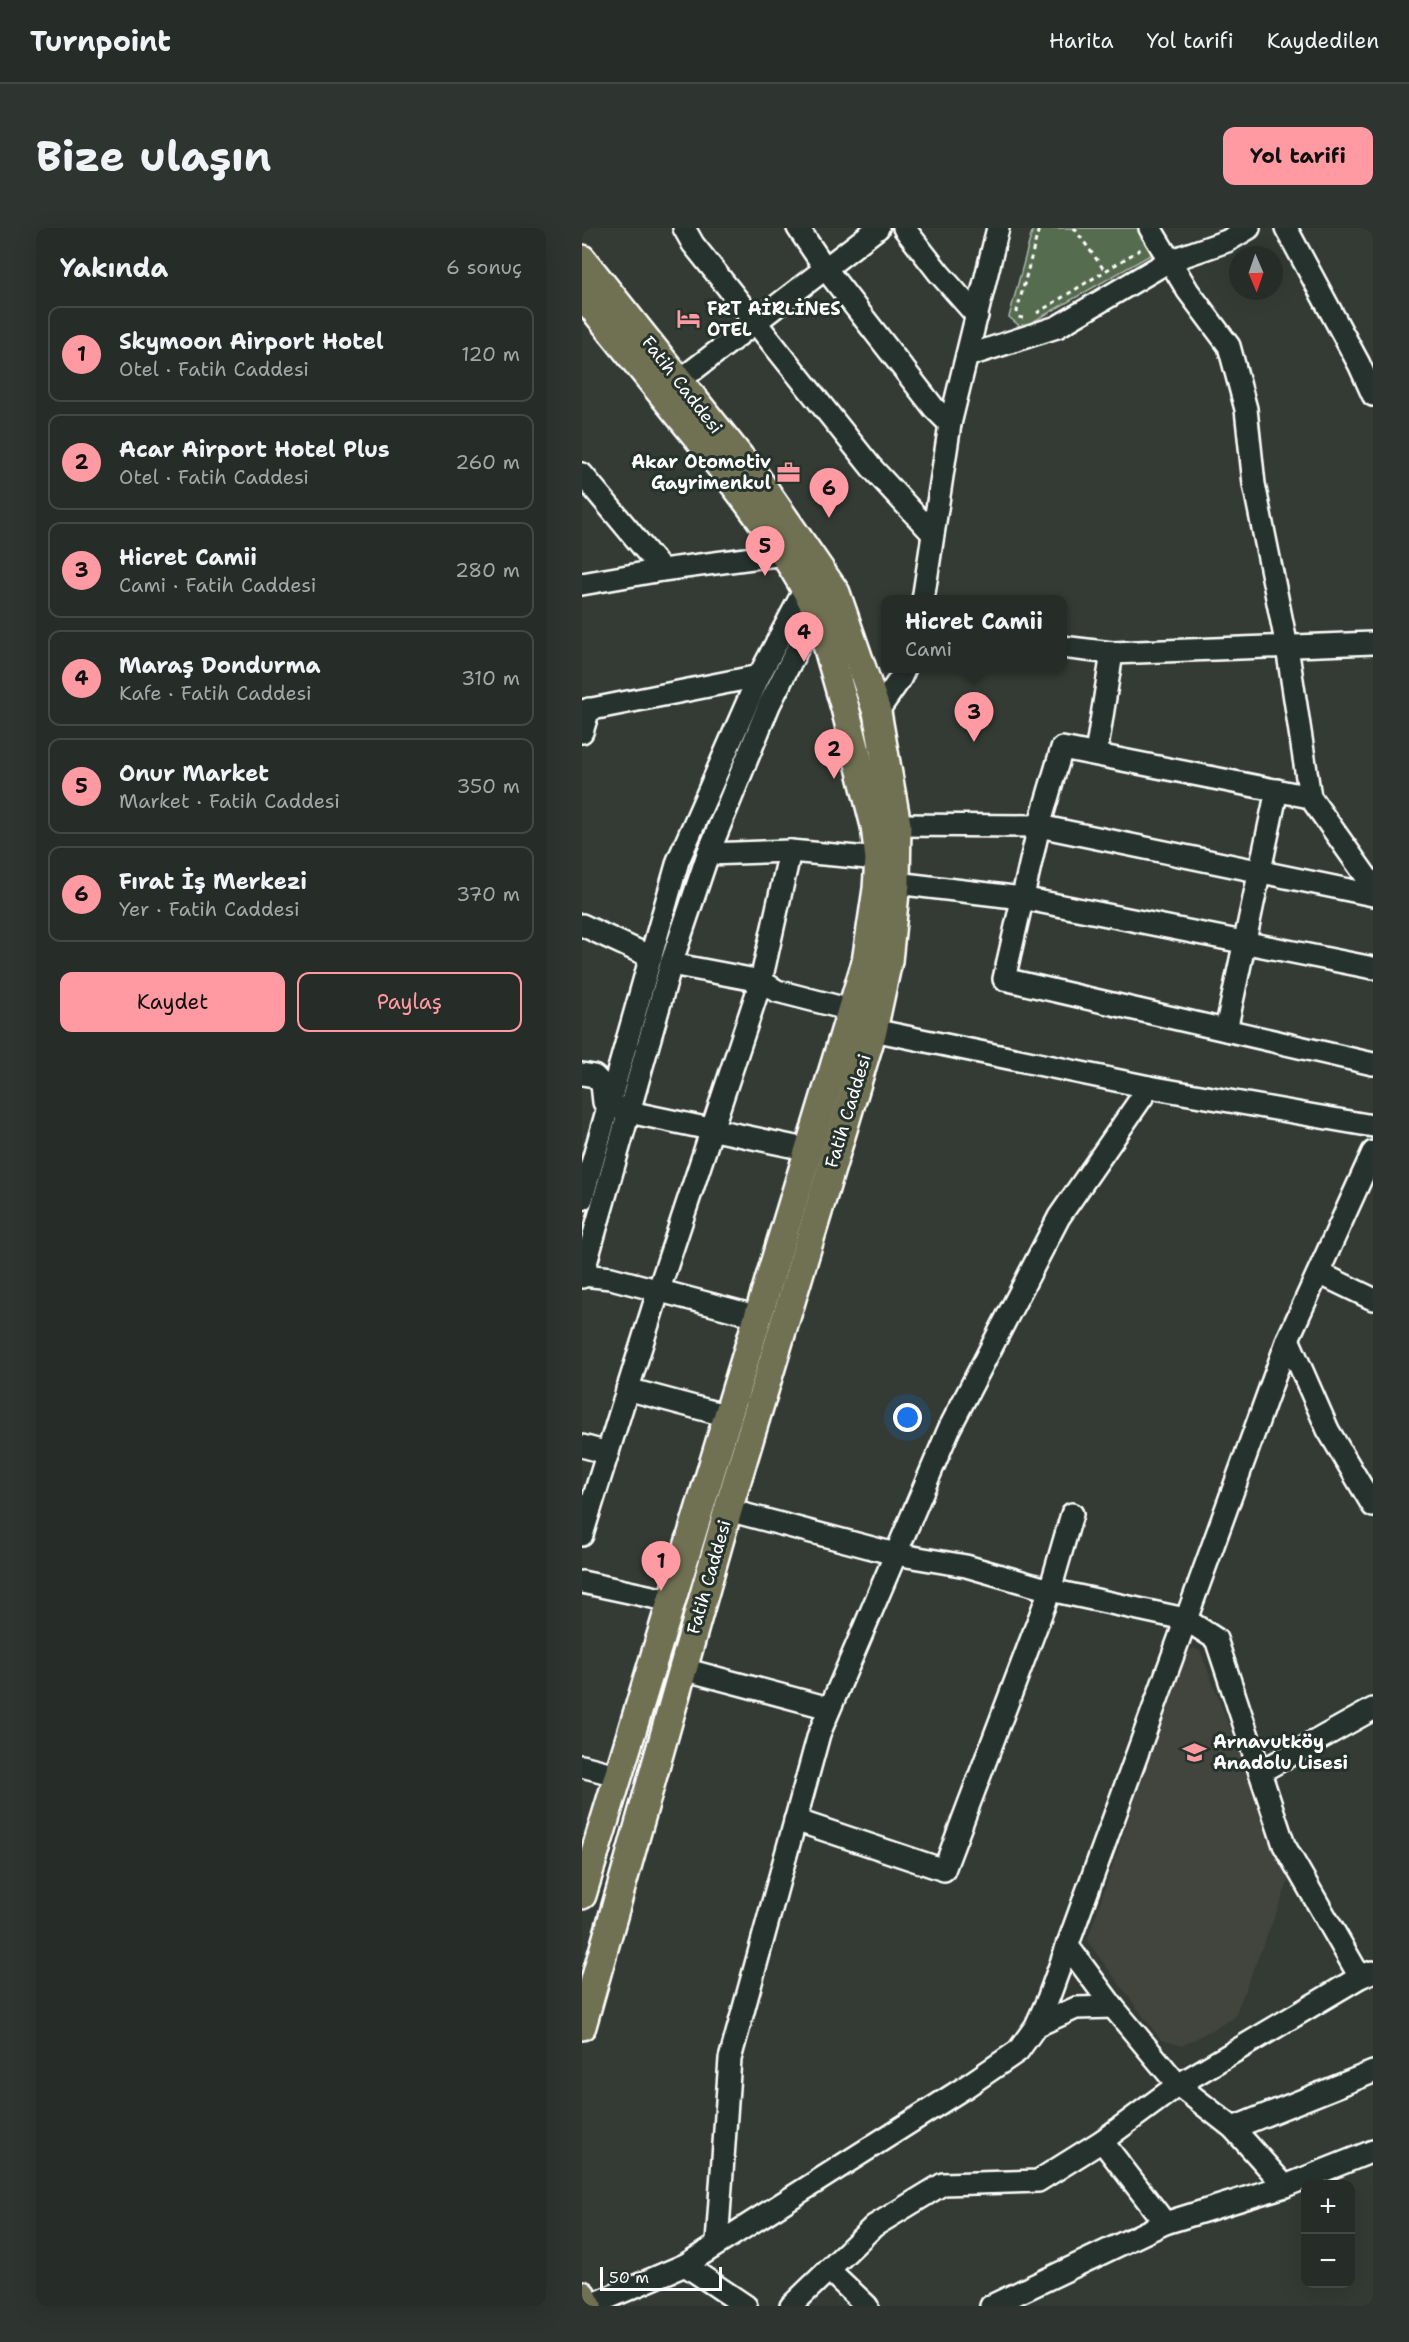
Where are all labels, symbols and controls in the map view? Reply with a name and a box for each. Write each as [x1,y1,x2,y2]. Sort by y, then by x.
text: Turnpoint [30,22,171,60]
text: Harita [1049,27,1114,55]
text: Yol tarifi [1147,27,1234,55]
text: Kaydedilen [1267,27,1379,55]
button: Yol tarifi [1223,127,1373,185]
text: Bize ulaşın [36,128,271,184]
north arrow [1229,246,1283,300]
text: Yakında [60,250,168,285]
text: 6 sonuç [446,254,522,280]
place label: FRT AİRLİNES OTEL [707,297,841,342]
hotel icon: FRT AİRLİNES OTEL [676,306,702,332]
text: Skymoon Airport Hotel [119,327,384,356]
street label: Fatih Caddesi [636,331,728,439]
text: 1 [77,341,86,367]
text: 120 m [461,341,520,367]
text: Otel · Fatih Caddesi [119,356,309,382]
text: Acar Airport Hotel Plus [119,435,390,464]
text: 2 [75,449,89,475]
text: 260 m [455,449,520,475]
place label: Akar Otomotiv Gayrimenkul [631,450,771,495]
office icon: Akar Otomotiv Gayrimenkul [776,459,802,485]
text: Otel · Fatih Caddesi [119,464,309,490]
pin: 6 [810,468,848,518]
pin: 5 [746,526,784,576]
text: Hicret Camii [119,543,257,572]
text: 3 [75,557,89,583]
text: 280 m [455,557,520,583]
text: Cami · Fatih Caddesi [119,572,316,598]
popup [881,595,1067,673]
text: Hicret Camii [905,607,1043,636]
pin: 4 [784,612,824,662]
text: Cami [905,636,952,662]
text: Maraş Dondurma [119,651,321,680]
text: 4 [75,665,89,691]
text: 310 m [461,665,520,691]
text: Kafe · Fatih Caddesi [119,680,312,706]
pin: 3 [954,692,994,742]
pin: 2 [814,730,854,779]
text: Onur Market [119,759,269,788]
text: 5 [75,773,88,799]
text: 350 m [456,773,520,799]
text: Market · Fatih Caddesi [119,788,340,814]
text: Fırat İş Merkezi [119,867,307,896]
text: 6 [75,881,89,907]
text: 370 m [456,881,520,907]
text: Yer · Fatih Caddesi [119,896,300,922]
button: Kaydet [60,972,285,1032]
button: Paylaş [297,972,522,1032]
street label: Fatih Caddesi [819,1051,877,1171]
your location [893,1403,922,1432]
street label: Fatih Caddesi [681,1517,737,1637]
pin: 1 [642,1542,680,1591]
place label: Arnavutköy Anadolu Lisesi [1213,1730,1348,1775]
school or university icon: Arnavutköy Anadolu Lisesi [1182,1739,1208,1765]
map controls [1301,2180,1355,2288]
button: + [1301,2180,1355,2234]
button: − [1301,2234,1355,2288]
scale bar [600,2264,722,2292]
text: 50 m [609,2267,649,2288]

